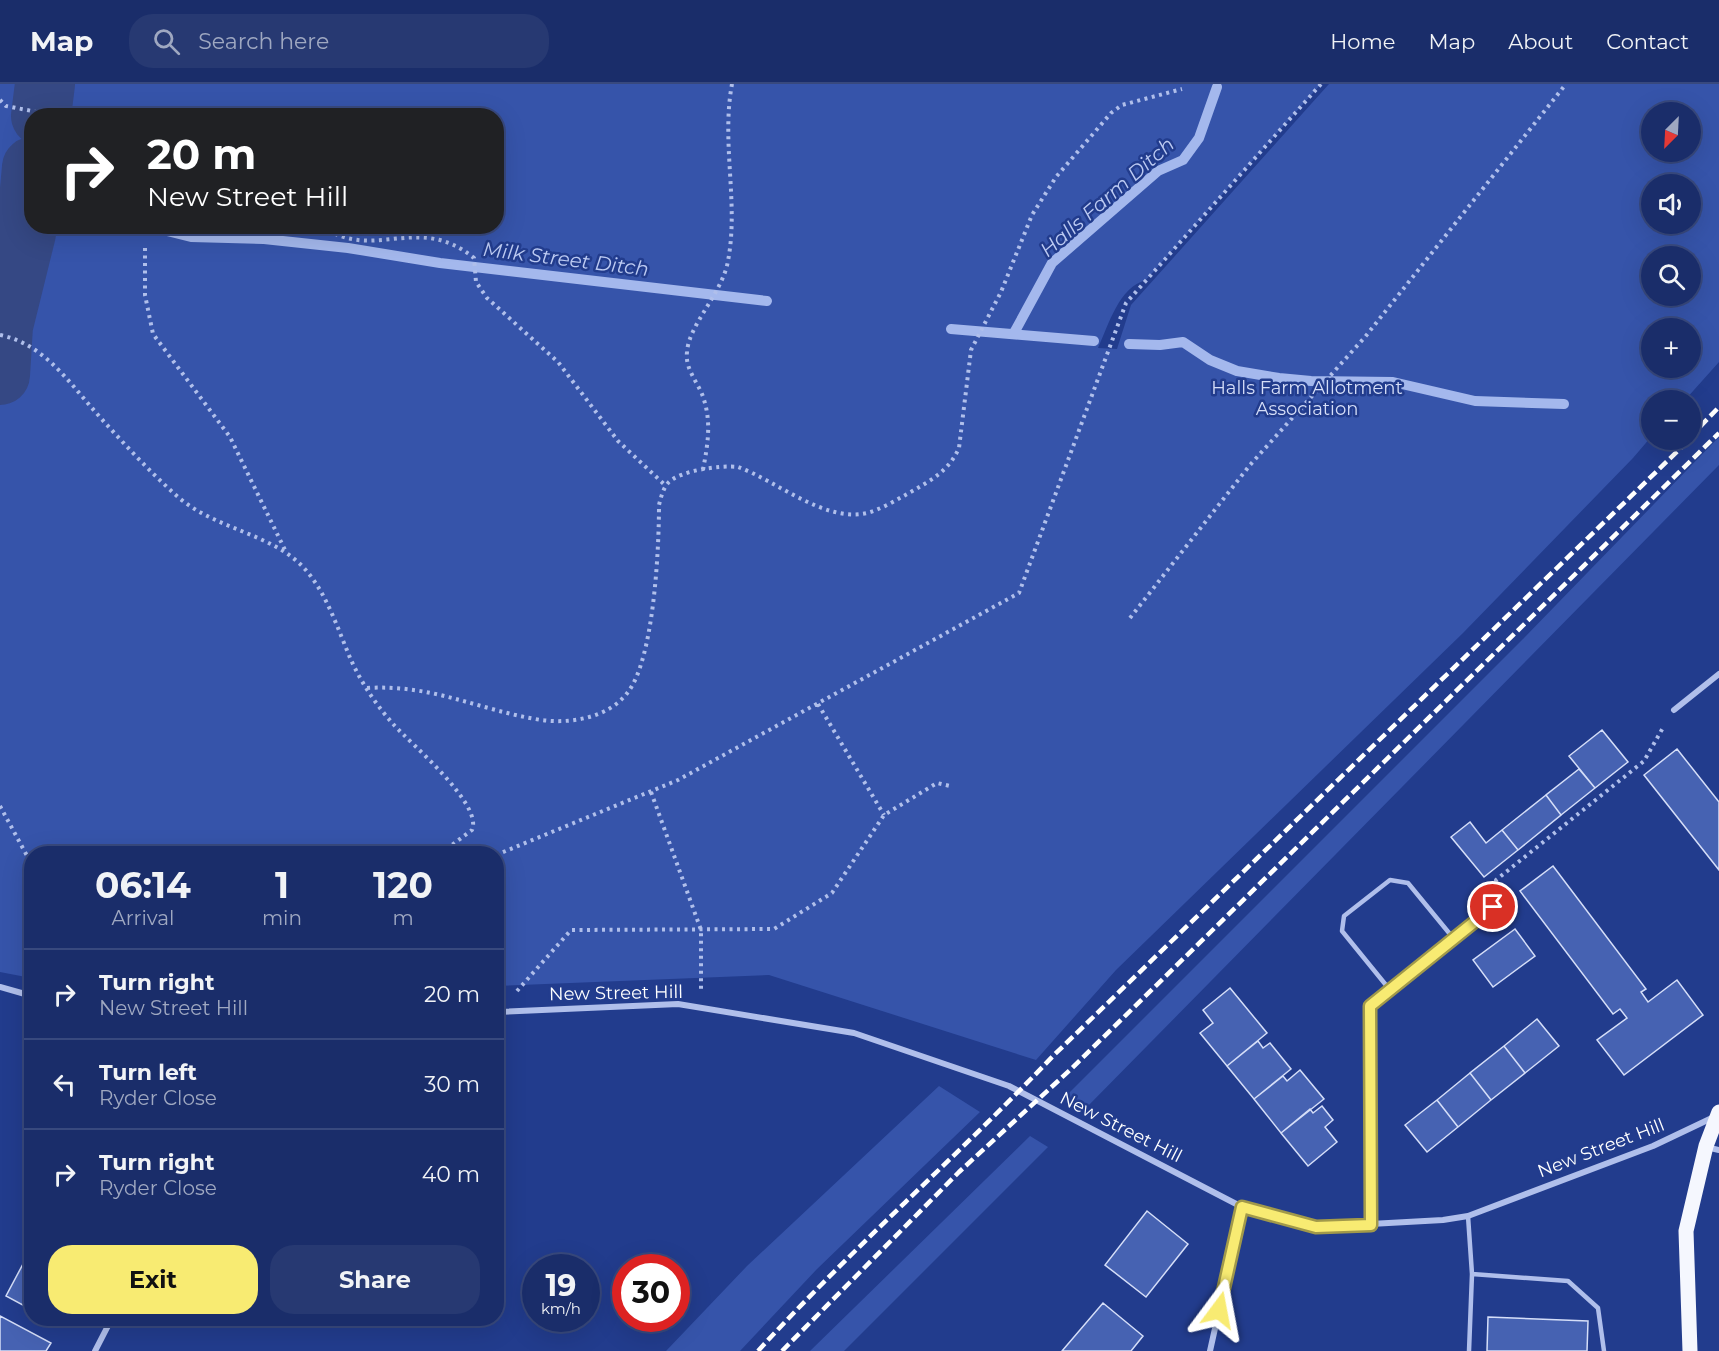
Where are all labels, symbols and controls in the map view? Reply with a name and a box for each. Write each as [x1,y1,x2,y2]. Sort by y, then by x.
search box [129,14,549,68]
text: Map [30,24,93,58]
icon: search [150,25,183,58]
text: Search here [198,28,329,55]
text: Home [1330,29,1395,54]
text: Map [1428,29,1475,54]
text: About [1508,29,1573,54]
text: Contact [1606,29,1689,54]
north arrow [1641,102,1701,162]
map controls [1641,102,1701,450]
text: 20 m [147,128,256,180]
icon: right [48,132,126,210]
water label: Halls Farm Ditch [1035,132,1179,262]
button: sound [1641,174,1701,234]
text: New Street Hill [147,180,348,213]
water label: Milk Street Ditch [482,237,650,281]
button: search [1641,246,1701,306]
button: + [1641,318,1701,378]
park label: Halls Farm Allotment Association [1211,377,1403,420]
button: − [1641,390,1701,450]
text: 06:14 [95,863,191,907]
text: 1 [275,863,289,907]
text: 120 [373,863,433,907]
pin [1467,881,1518,932]
icon: arrive [1476,890,1509,923]
text: Arrival [111,906,174,930]
text: min [262,906,302,930]
text: m [392,906,414,930]
text: Turn right [99,969,214,996]
icon: right [48,978,81,1011]
text: 20 m [424,981,480,1008]
street label: New Street Hill [549,981,683,1005]
text: New Street Hill [99,996,248,1020]
text: Turn left [99,1059,197,1086]
icon: left [48,1068,81,1101]
text: 30 m [424,1071,480,1098]
text: Ryder Close [99,1086,217,1110]
street label: New Street Hill [1056,1087,1186,1167]
street label: New Street Hill [1534,1114,1668,1182]
text: Turn right [99,1149,214,1176]
icon: right [48,1158,81,1191]
text: 40 m [422,1161,480,1188]
text: Ryder Close [99,1176,217,1200]
button: Exit [48,1245,258,1314]
button: Share [270,1245,480,1314]
speed limit sign: 30 [612,1254,690,1332]
text: 19 [546,1267,576,1304]
position arrow [1187,1278,1251,1342]
text: km/h [541,1299,581,1318]

